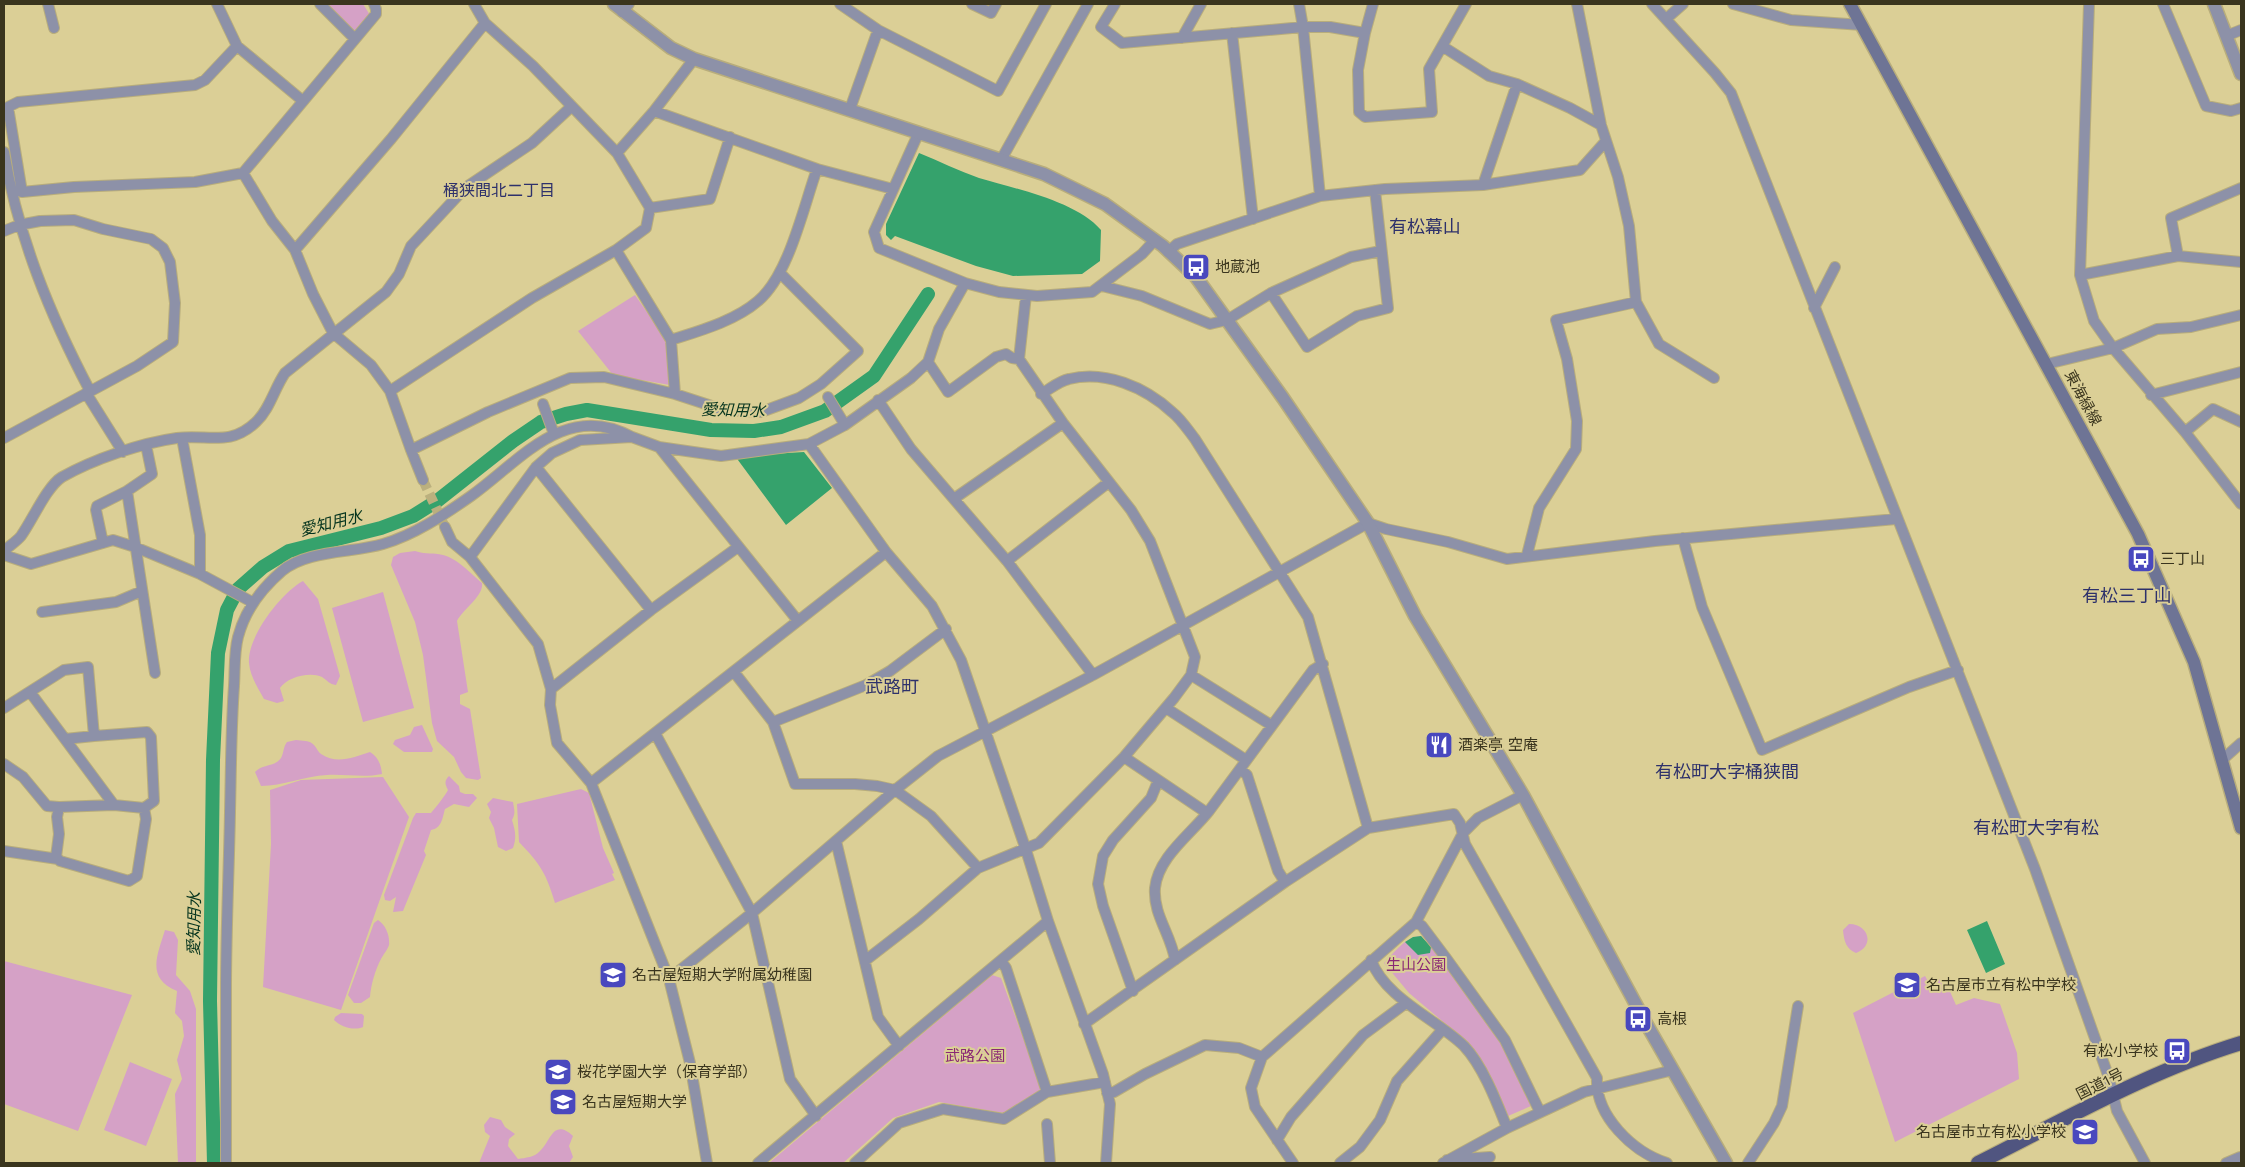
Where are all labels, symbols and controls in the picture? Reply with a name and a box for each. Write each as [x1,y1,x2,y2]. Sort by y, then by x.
district label: 桶狭間北二丁目 [443,181,555,200]
district label: 有松幕山 [1389,216,1461,237]
bus stop icon: 地蔵池 [1181,252,1211,282]
place label: 地蔵池 [1215,258,1260,276]
street label: 東海緑線 [2061,367,2105,429]
water label: 愛知用水 [701,400,767,420]
water label: 愛知用水 [298,506,366,540]
bus stop icon: 三丁山 [2126,544,2156,574]
place label: 三丁山 [2160,550,2205,568]
district label: 有松三丁山 [2082,585,2172,606]
district label: 武路町 [865,676,919,697]
restaurant icon: 酒楽亭 空庵 [1424,730,1454,760]
place label: 酒楽亭 空庵 [1458,736,1538,754]
district label: 有松町大字桶狭間 [1655,761,1799,782]
district label: 有松町大字有松 [1973,817,2099,838]
water label: 愛知用水 [184,890,204,956]
park label: 生山公園 [1386,956,1446,974]
school or university icon: 名古屋短期大学附属幼稚園 [598,960,628,990]
place label: 名古屋短期大学附属幼稚園 [632,966,812,984]
school or university icon: 名古屋市立有松中学校 [1892,970,1922,1000]
place label: 名古屋市立有松中学校 [1926,976,2076,994]
bus stop icon: 高根 [1623,1004,1653,1034]
place label: 高根 [1657,1010,1687,1028]
bus stop icon: 有松小学校 [2162,1036,2192,1066]
place label: 有松小学校 [2083,1042,2158,1060]
park label: 武路公園 [945,1047,1005,1065]
school or university icon: 桜花学園大学（保育学部） [543,1057,573,1087]
place label: 桜花学園大学（保育学部） [577,1063,757,1081]
street label: 国道1号 [2073,1064,2127,1104]
school or university icon: 名古屋短期大学 [548,1087,578,1117]
place label: 名古屋短期大学 [582,1093,687,1111]
school or university icon: 名古屋市立有松小学校 [2070,1117,2100,1147]
place label: 名古屋市立有松小学校 [1916,1123,2066,1141]

